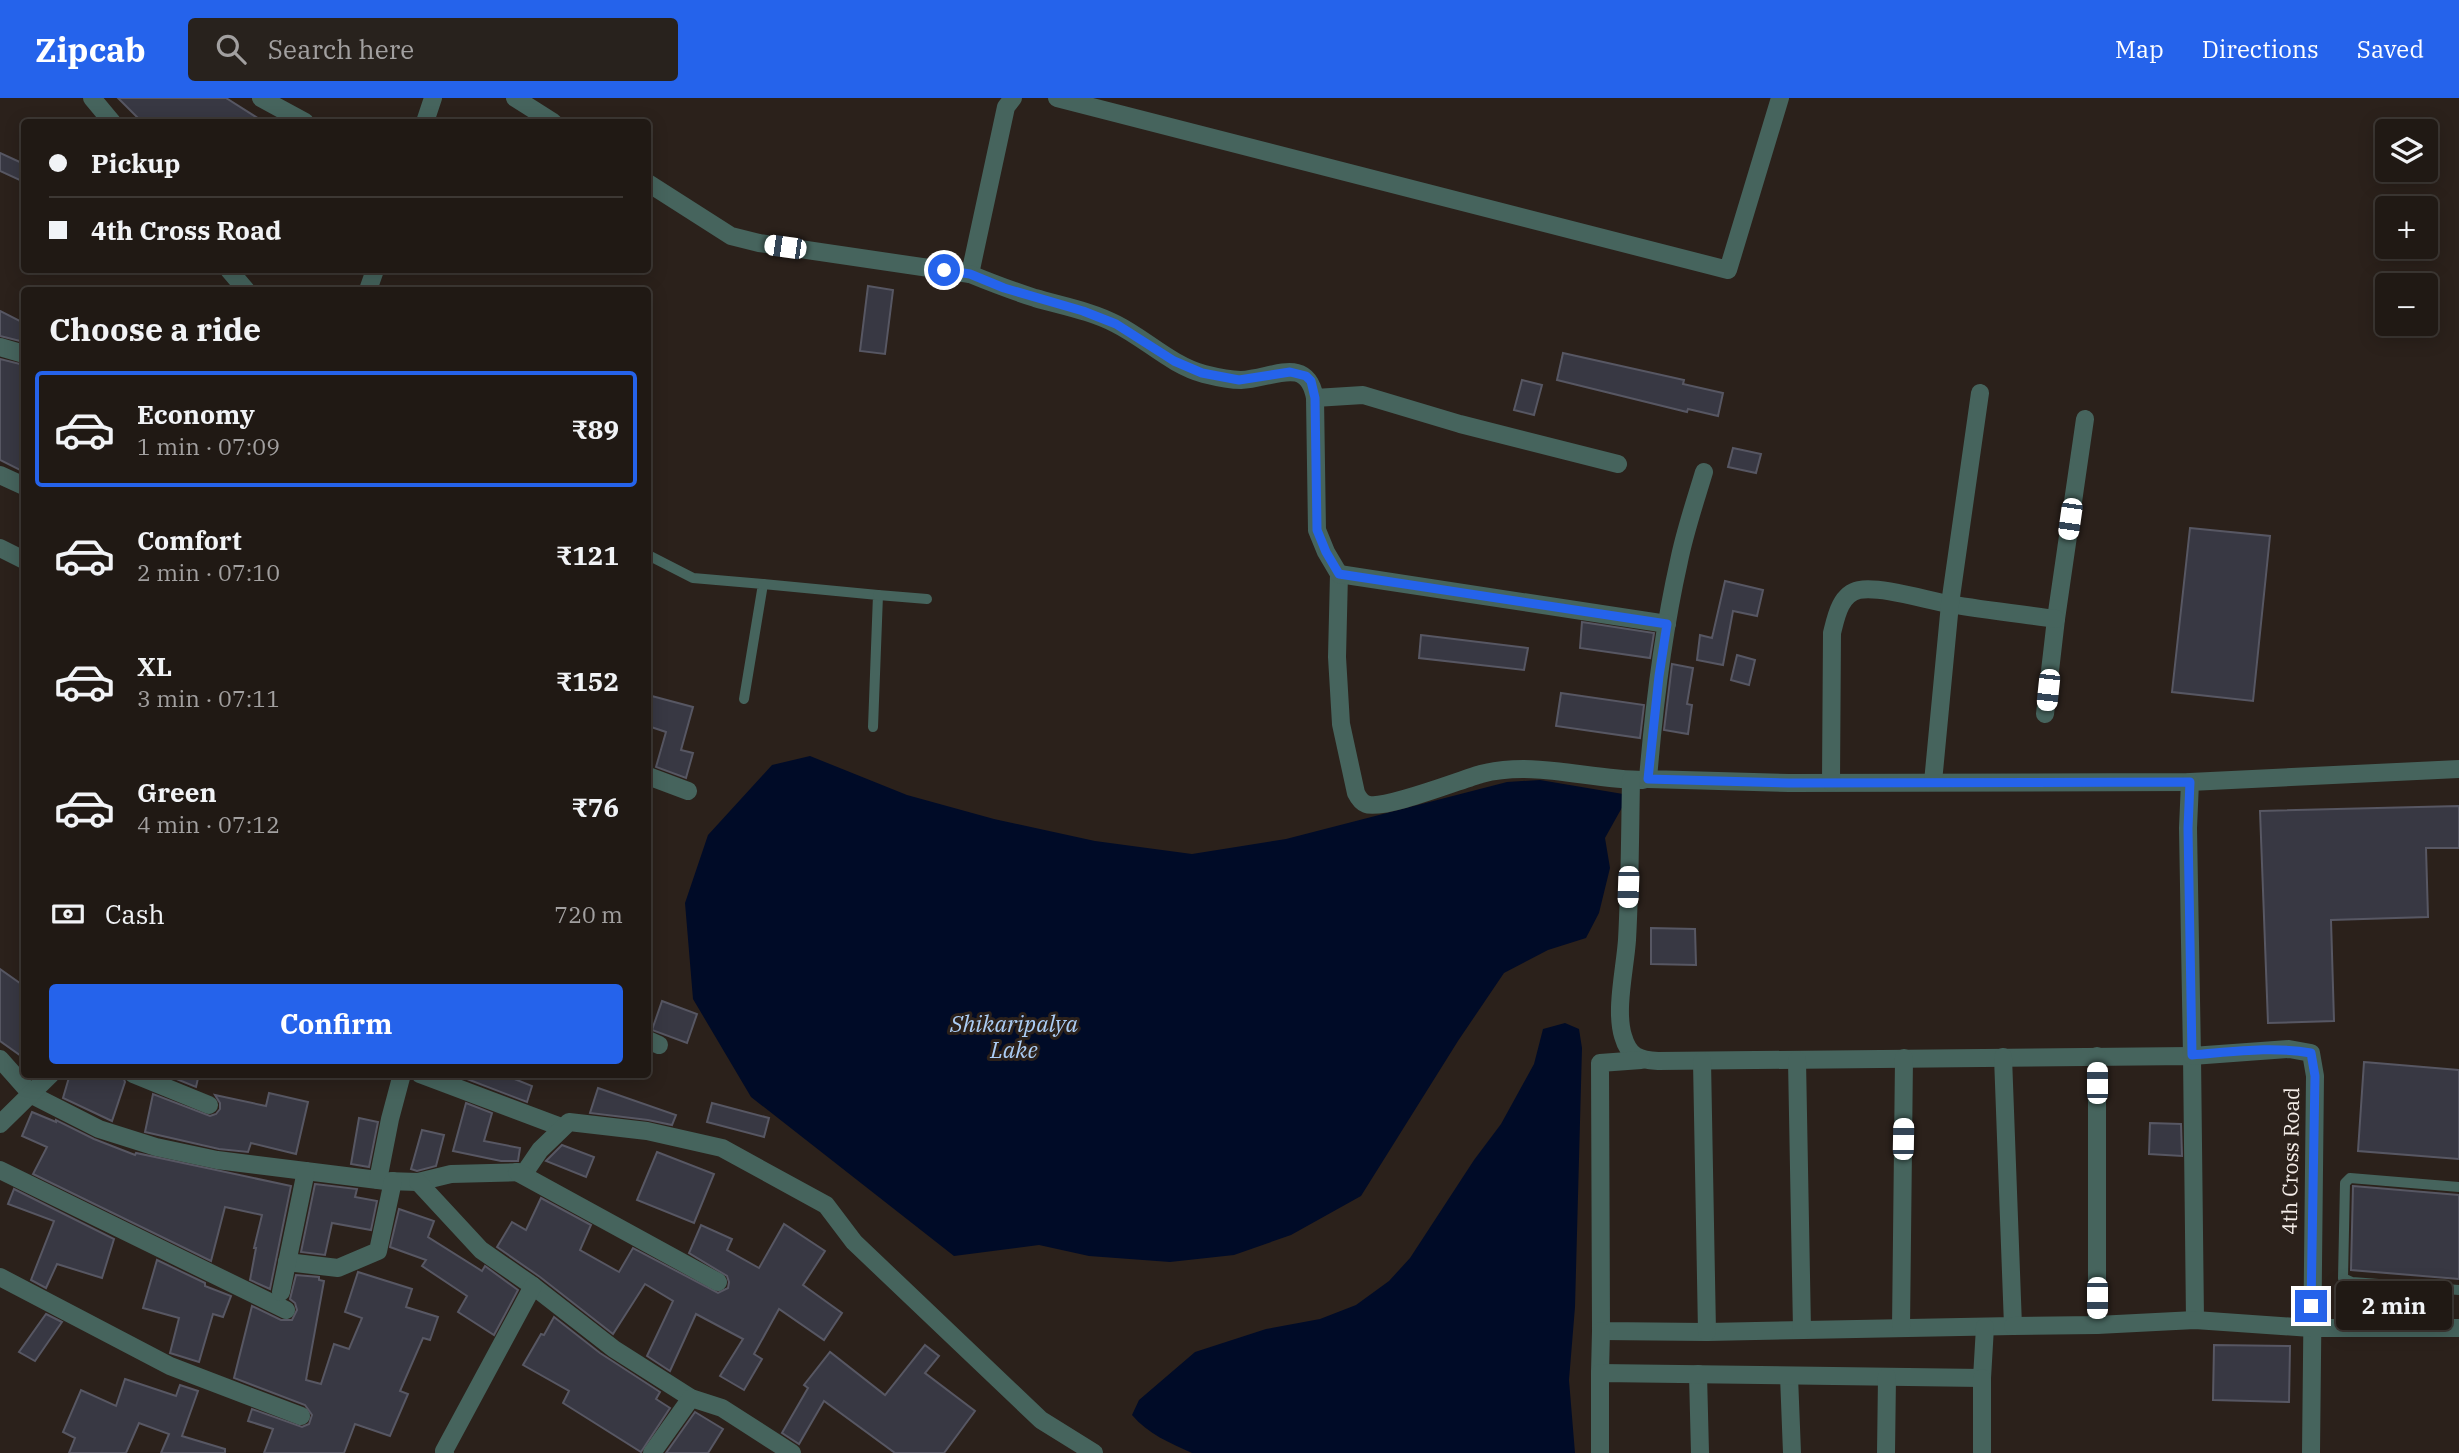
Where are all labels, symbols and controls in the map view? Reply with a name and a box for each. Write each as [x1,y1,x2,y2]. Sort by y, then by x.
search box [188,18,678,81]
text: Zipcab [35,28,146,71]
icon: search [212,30,250,68]
text: Search here [268,32,414,66]
text: Map [2115,33,2164,65]
text: Directions [2202,33,2319,65]
text: Saved [2357,33,2424,65]
map controls [2375,119,2438,336]
button: layers [2375,119,2438,182]
text: Pickup [91,146,181,180]
button: + [2375,196,2438,259]
text: 4th Cross Road [91,213,282,247]
car [763,234,808,260]
route start [928,254,960,286]
button: − [2375,273,2438,336]
text: Choose a ride [49,308,261,350]
text: Economy [137,397,255,431]
icon: car [53,398,116,461]
text: ₹89 [571,412,619,446]
text: 1 min · 07:09 [137,431,280,461]
car [2057,497,2084,541]
text: Comfort [137,523,242,557]
icon: car [53,524,116,587]
text: ₹121 [556,538,619,572]
text: 2 min · 07:10 [137,557,280,587]
text: XL [137,649,172,683]
icon: car [53,650,116,713]
text: ₹152 [556,664,619,698]
car [2036,668,2061,712]
text: 3 min · 07:11 [137,683,280,713]
text: Green [137,775,217,809]
icon: car [53,776,116,839]
text: ₹76 [571,790,619,824]
text: 4 min · 07:12 [137,809,280,839]
car [1617,866,1640,908]
icon: cash [49,895,87,933]
text: Cash [105,897,165,931]
text: 720 m [554,899,623,929]
button: Confirm [49,984,623,1064]
water label: Shikaripalya Lake [949,1008,1078,1064]
car [2087,1062,2108,1104]
street label: 4th Cross Road [2275,1087,2305,1235]
car [1893,1118,1914,1160]
car [2087,1277,2108,1319]
callout: 2 min [2336,1282,2451,1330]
route end [2295,1290,2327,1322]
text: 2 min [2362,1290,2426,1320]

